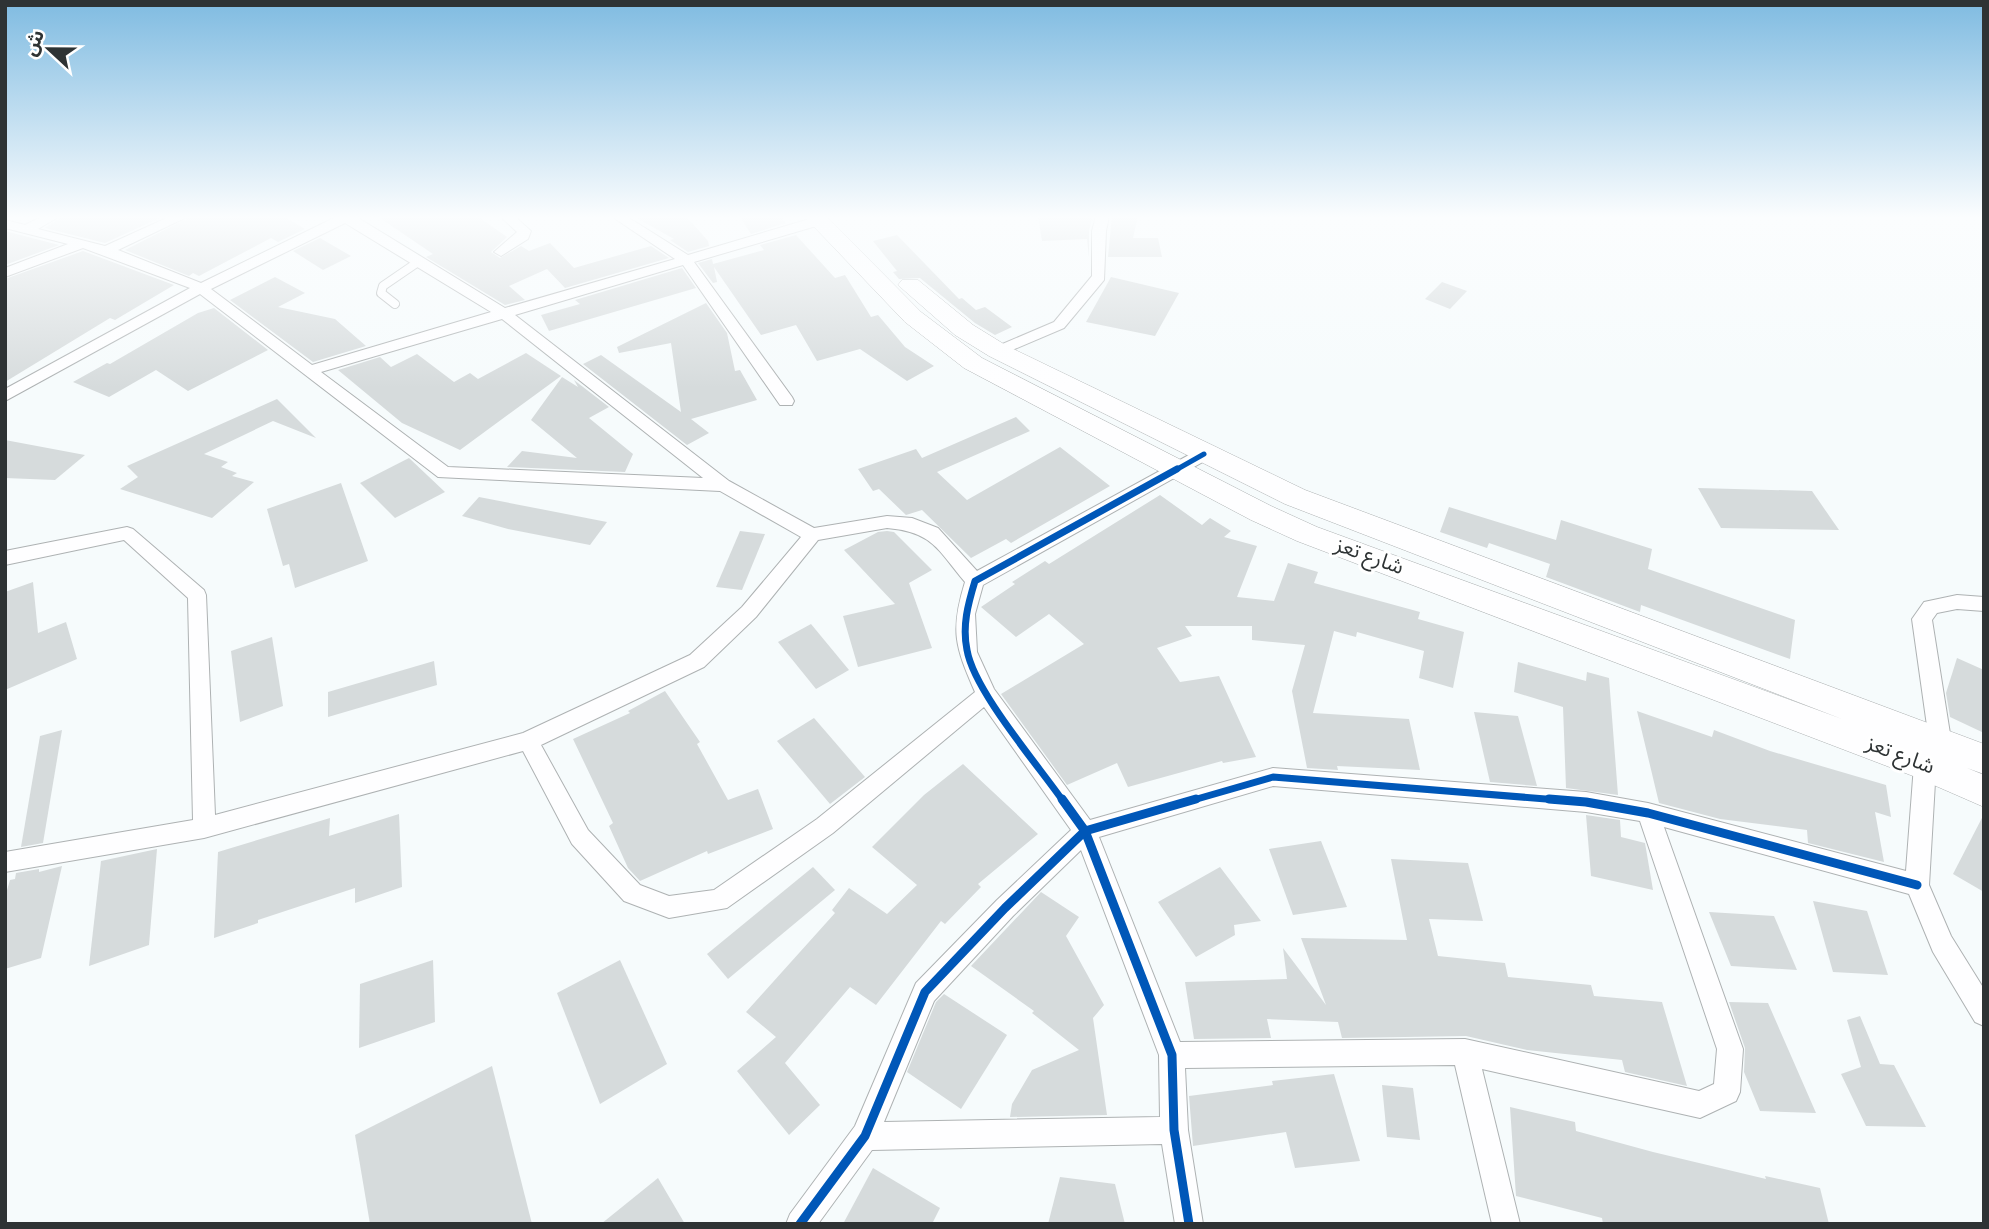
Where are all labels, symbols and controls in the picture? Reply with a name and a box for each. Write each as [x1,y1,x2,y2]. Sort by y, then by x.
north arrow [14,14,84,84]
text: ش [19,27,51,60]
street label: شارع تعز [1330,532,1407,582]
street label: شارع تعز [1861,730,1938,781]

